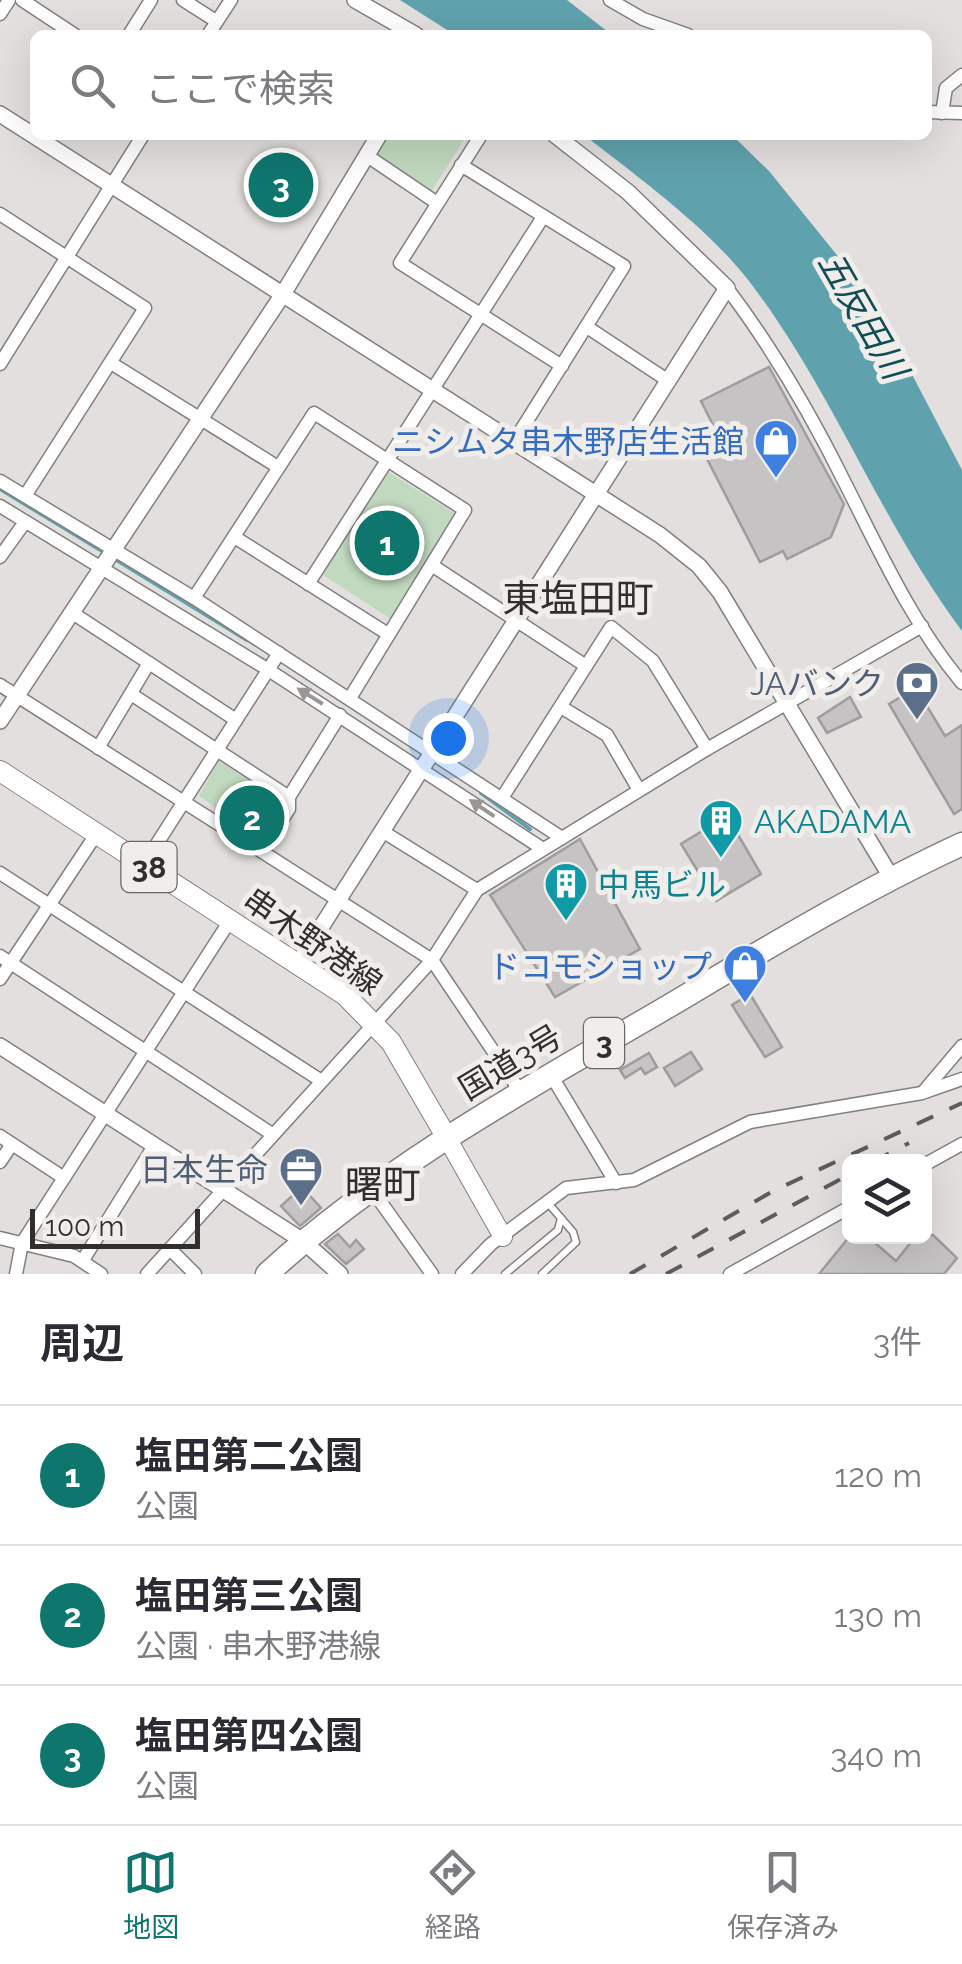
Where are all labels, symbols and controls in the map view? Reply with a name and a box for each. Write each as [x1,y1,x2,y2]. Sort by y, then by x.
search box [30,30,932,140]
icon: search [65,58,120,113]
text: ここで検索 [145,66,335,111]
pin: 3 [248,148,314,222]
water label: 五反田川 [810,244,918,389]
shop icon: ニシムタ串木野店生活館 [753,418,799,479]
place label: ニシムタ串木野店生活館 [392,423,744,460]
pin: 1 [354,506,420,580]
district label: 東塩田町 [502,576,654,621]
bank icon: JAバンク [894,660,940,721]
place label: JAバンク [750,665,884,702]
one-way arrow [296,688,324,706]
your location [423,713,474,764]
pin: 2 [220,780,284,856]
building icon: AKADAMA [698,798,744,859]
one-way arrow [469,799,496,818]
place label: AKADAMA [754,803,912,840]
road number: 38 [122,842,176,892]
building icon: 中馬ビル [543,861,589,922]
place label: 中馬ビル [598,866,726,903]
street label: 串木野港線 [237,880,389,1002]
shop icon: ドコモショップ [722,943,768,1004]
place label: ドコモショップ [488,948,712,985]
street label: 国道3号 [452,1017,568,1107]
road number: 3 [584,1018,624,1068]
office icon: 日本生命 [278,1146,324,1207]
place label: 日本生命 [140,1151,268,1188]
map controls [842,1154,932,1244]
button: layers [842,1154,932,1244]
district label: 曙町 [345,1162,421,1207]
scale bar [30,1204,200,1248]
text: 100 m [45,1210,124,1243]
text: 周辺 [40,1319,124,1368]
text: 3件 [873,1323,922,1360]
text: 塩田第二公園 [135,1433,363,1478]
text: 1 [65,1457,80,1494]
text: 120 m [834,1457,922,1494]
text: 公園 [135,1487,199,1524]
text: 塩田第三公園 [135,1573,363,1618]
text: 2 [63,1597,82,1634]
text: 130 m [834,1597,922,1634]
text: 公園 · 串木野港線 [135,1627,381,1664]
text: 塩田第四公園 [135,1713,363,1758]
text: 3 [64,1737,81,1774]
text: 340 m [830,1737,922,1774]
text: 公園 [135,1767,199,1804]
tab: 地図 [123,1845,179,1945]
tab: 経路 [425,1845,481,1945]
tab: 保存済み [727,1845,839,1945]

